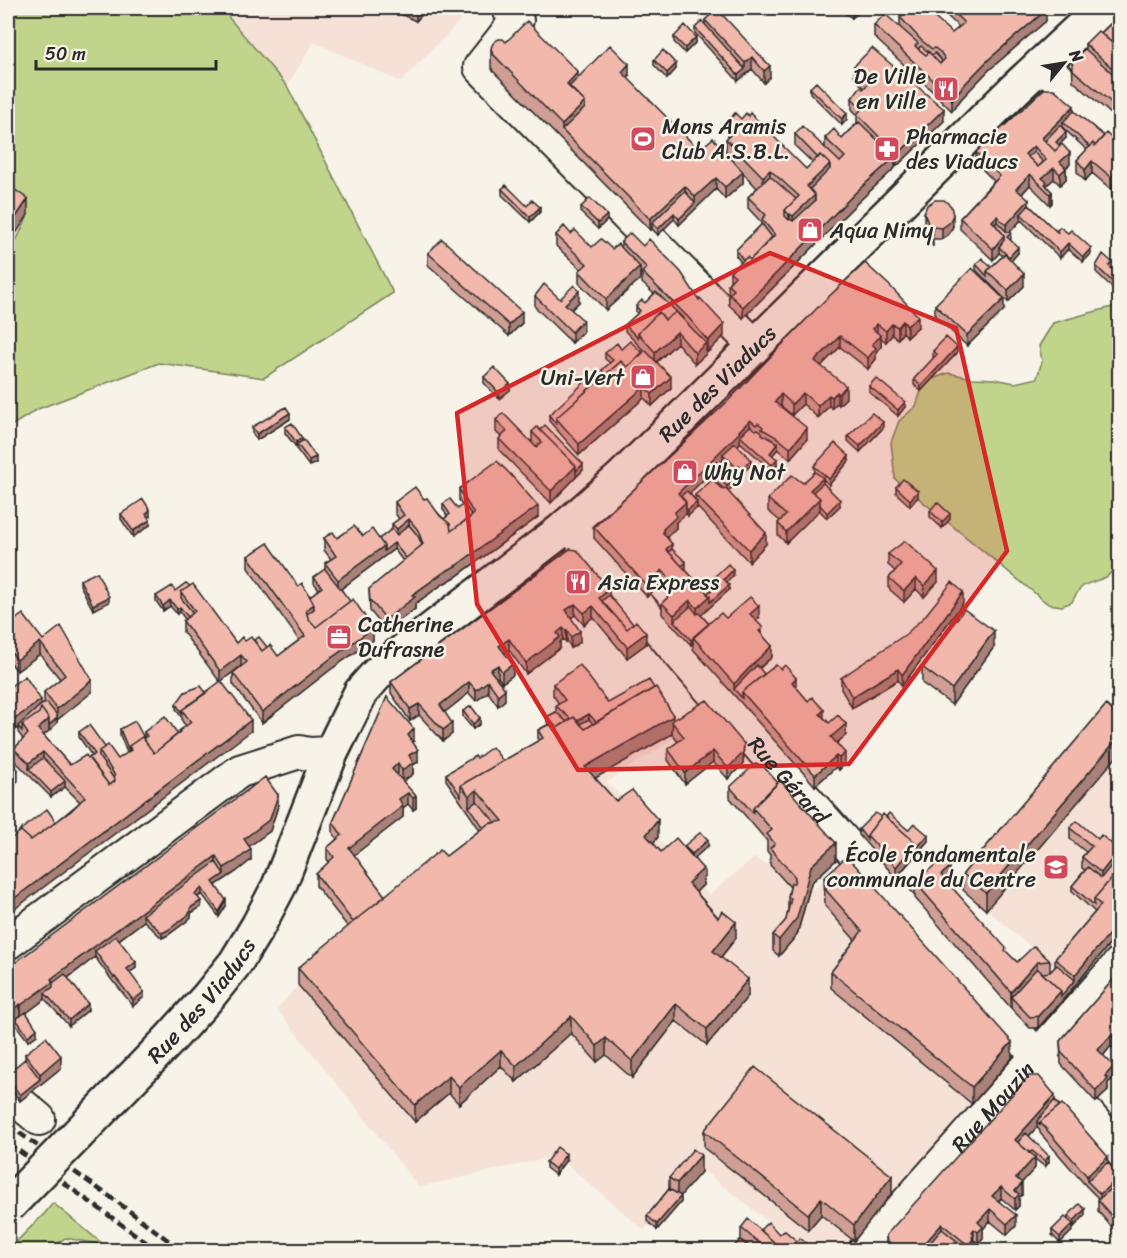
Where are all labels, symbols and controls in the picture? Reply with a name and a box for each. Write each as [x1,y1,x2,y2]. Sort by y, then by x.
scale bar [36,33,216,71]
north arrow [1034,33,1094,93]
text: 50 m [45,38,86,70]
text: N [1061,43,1092,69]
place label: De Ville en Ville [854,57,926,121]
restaurant icon: De Ville en Ville [931,74,961,104]
place label: Mons Aramis Club A.S.B.L. [662,107,790,171]
place label: Pharmacie des Viaducs [906,117,1019,181]
sports icon: Mons Aramis Club A.S.B.L. [628,124,658,154]
pharmacy icon: Pharmacie des Viaducs [872,134,902,164]
place label: Aqua Nimy [829,211,934,250]
shop icon: Aqua Nimy [795,215,825,245]
street label: Rue des Viaducs [648,314,786,452]
place label: Uni-Vert [541,358,625,397]
shop icon: Uni-Vert [628,362,658,392]
place label: Why Not [704,453,786,492]
shop icon: Why Not [670,457,700,487]
place label: Asia Express [597,563,719,602]
restaurant icon: Asia Express [563,567,593,597]
place label: Catherine Dufrasne [358,605,453,669]
office icon: Catherine Dufrasne [324,622,354,652]
street label: Rue Gérard [738,727,840,834]
place label: École fondamentale communale du Centre [827,835,1036,899]
school or university icon: École fondamentale communale du Centre [1041,852,1071,882]
street label: Rue des Viaducs [137,929,267,1072]
street label: Rue Mouzin [941,1052,1044,1161]

